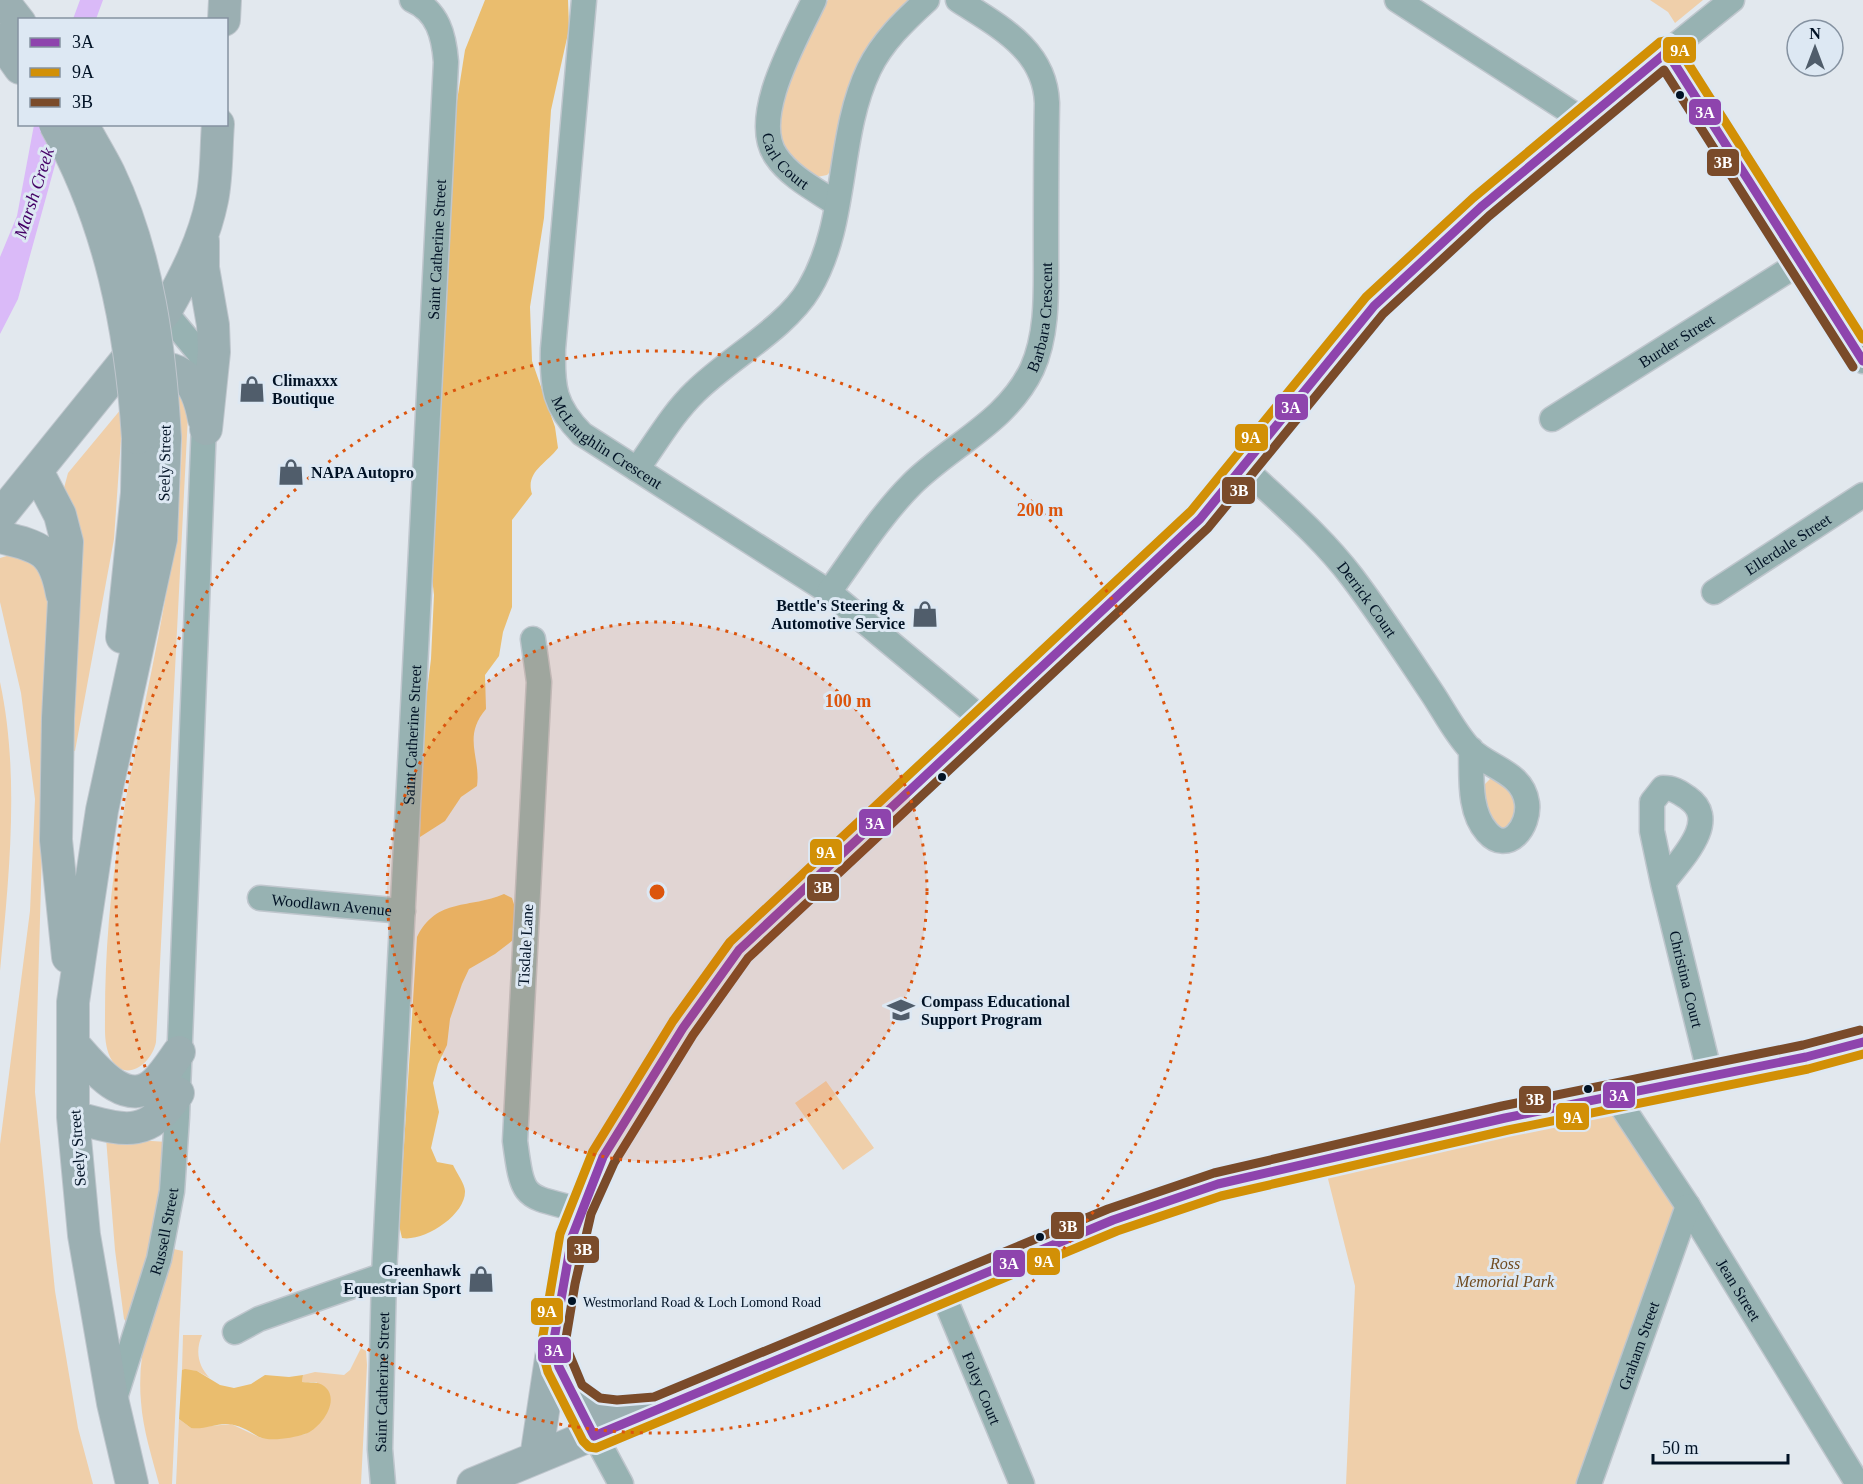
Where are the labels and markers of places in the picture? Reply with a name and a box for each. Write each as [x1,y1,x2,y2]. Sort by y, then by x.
unlabelled marker [1674,89,1686,101]
place label: Climaxxx Boutique [272,372,338,408]
shop icon: Climaxxx Boutique [237,374,267,404]
shop icon: NAPA Autopro [276,457,306,487]
place label: NAPA Autopro [311,464,414,482]
place label: Bettle's Steering & Automotive Service [771,597,905,632]
shop icon: Bettle's Steering & Automotive Service [910,599,940,629]
unlabelled marker [936,771,948,783]
centre of rings [647,882,667,902]
place label: Compass Educational Support Program [921,993,1070,1029]
school or university icon: Compass Educational Support Program [886,995,916,1025]
unlabelled marker [1582,1083,1594,1095]
unlabelled marker [1034,1231,1046,1243]
place label: Greenhawk Equestrian Sport [343,1262,462,1298]
shop icon: Greenhawk Equestrian Sport [466,1264,496,1294]
marker: Westmorland Road & Loch Lomond Road [566,1295,578,1307]
place label: Westmorland Road & Loch Lomond Road [583,1295,821,1310]

